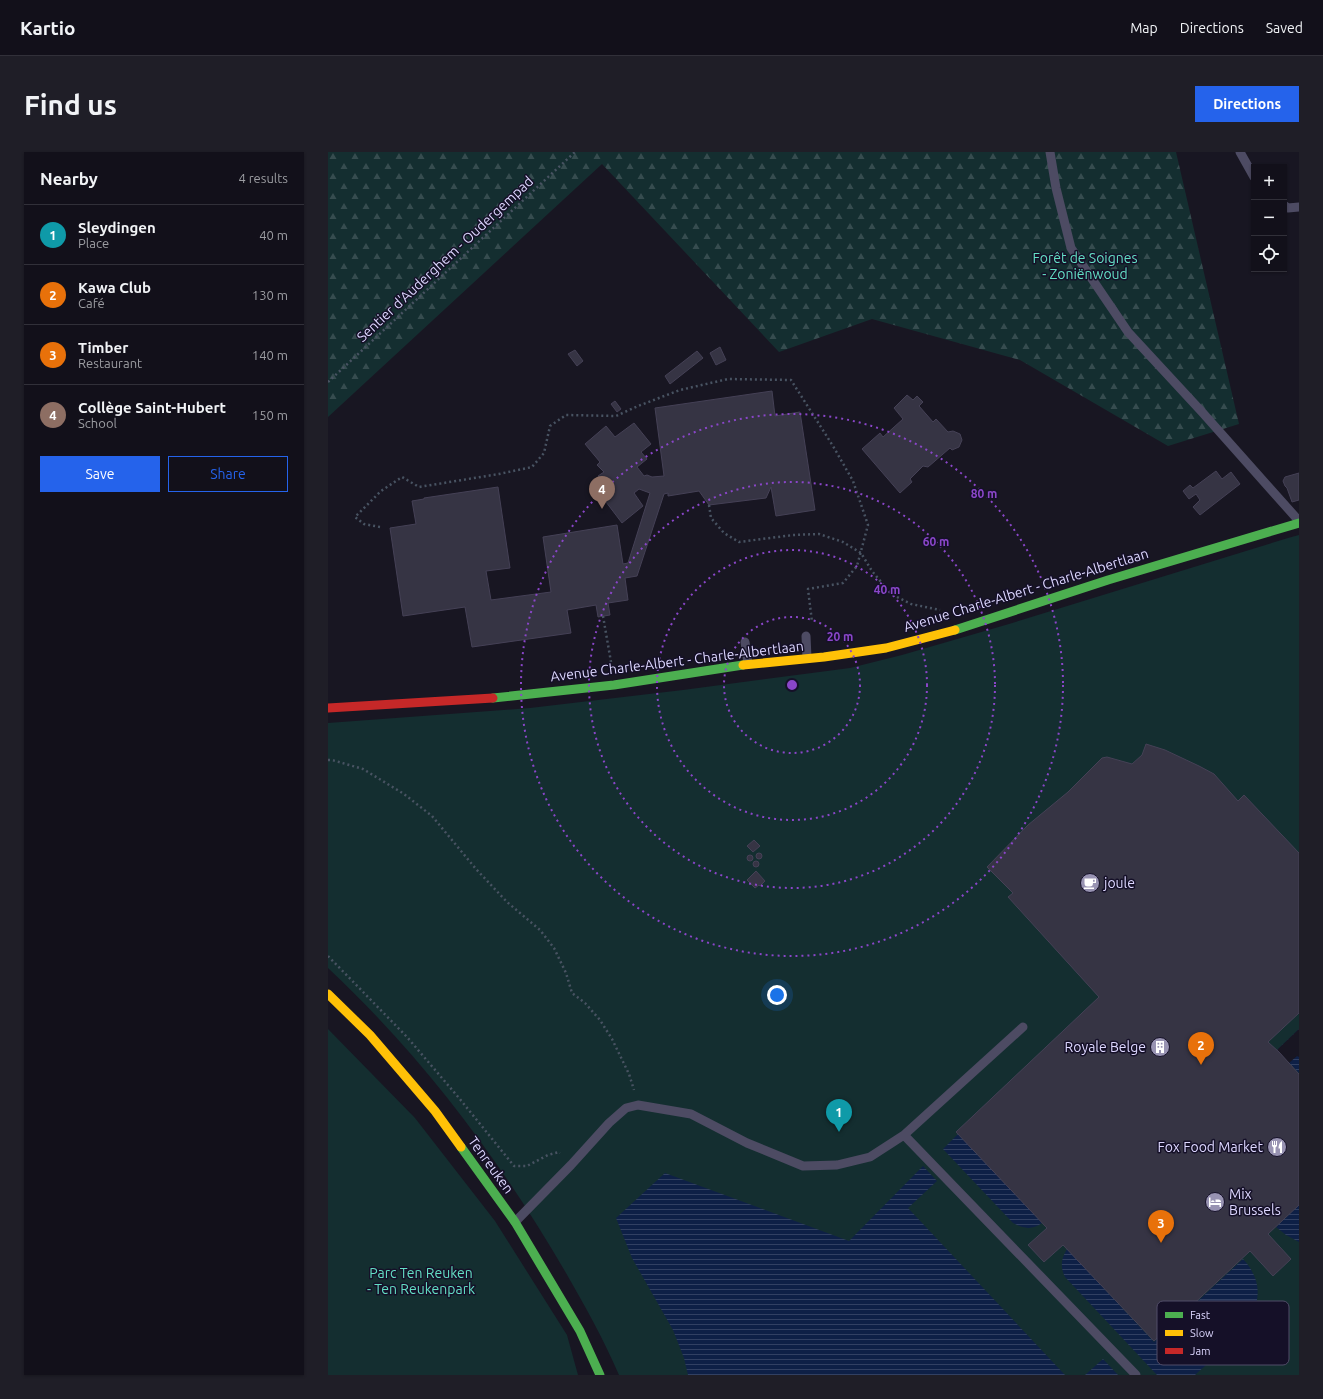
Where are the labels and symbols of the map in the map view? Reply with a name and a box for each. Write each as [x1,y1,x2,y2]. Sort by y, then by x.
street label: Sentier d'Auderghem - Oudergempad [354,173,536,345]
park label: Forêt de Soignes - Zoniënwoud [1032,250,1138,282]
pin: 4 [589,476,615,509]
text: 80 m [971,487,997,500]
text: 60 m [923,535,949,548]
street label: Avenue Charle-Albert - Charle-Albertlaan [902,545,1150,635]
text: 40 m [874,583,900,596]
text: 20 m [827,630,853,643]
street label: Avenue Charle-Albert - Charle-Albertlaan [549,638,805,684]
centre of rings [785,678,799,692]
cafe icon: joule [1079,872,1101,894]
place label: joule [1103,875,1135,891]
your location [767,985,787,1005]
pin: 2 [1188,1032,1214,1065]
building icon: Royale Belge [1149,1036,1171,1058]
place label: Royale Belge [1065,1039,1146,1055]
pin: 1 [826,1099,852,1132]
street label: Tenreuken [465,1133,517,1197]
restaurant icon: Fox Food Market [1266,1136,1288,1158]
place label: Fox Food Market [1157,1139,1263,1155]
place label: Mix Brussels [1229,1186,1281,1218]
hotel icon: Mix Brussels [1204,1191,1226,1213]
pin: 3 [1148,1210,1174,1243]
park label: Parc Ten Reuken - Ten Reukenpark [367,1265,475,1297]
legend [1157,1301,1289,1365]
text: Fast [1190,1309,1211,1321]
text: Slow [1190,1327,1214,1339]
text: Jam [1190,1345,1211,1357]

